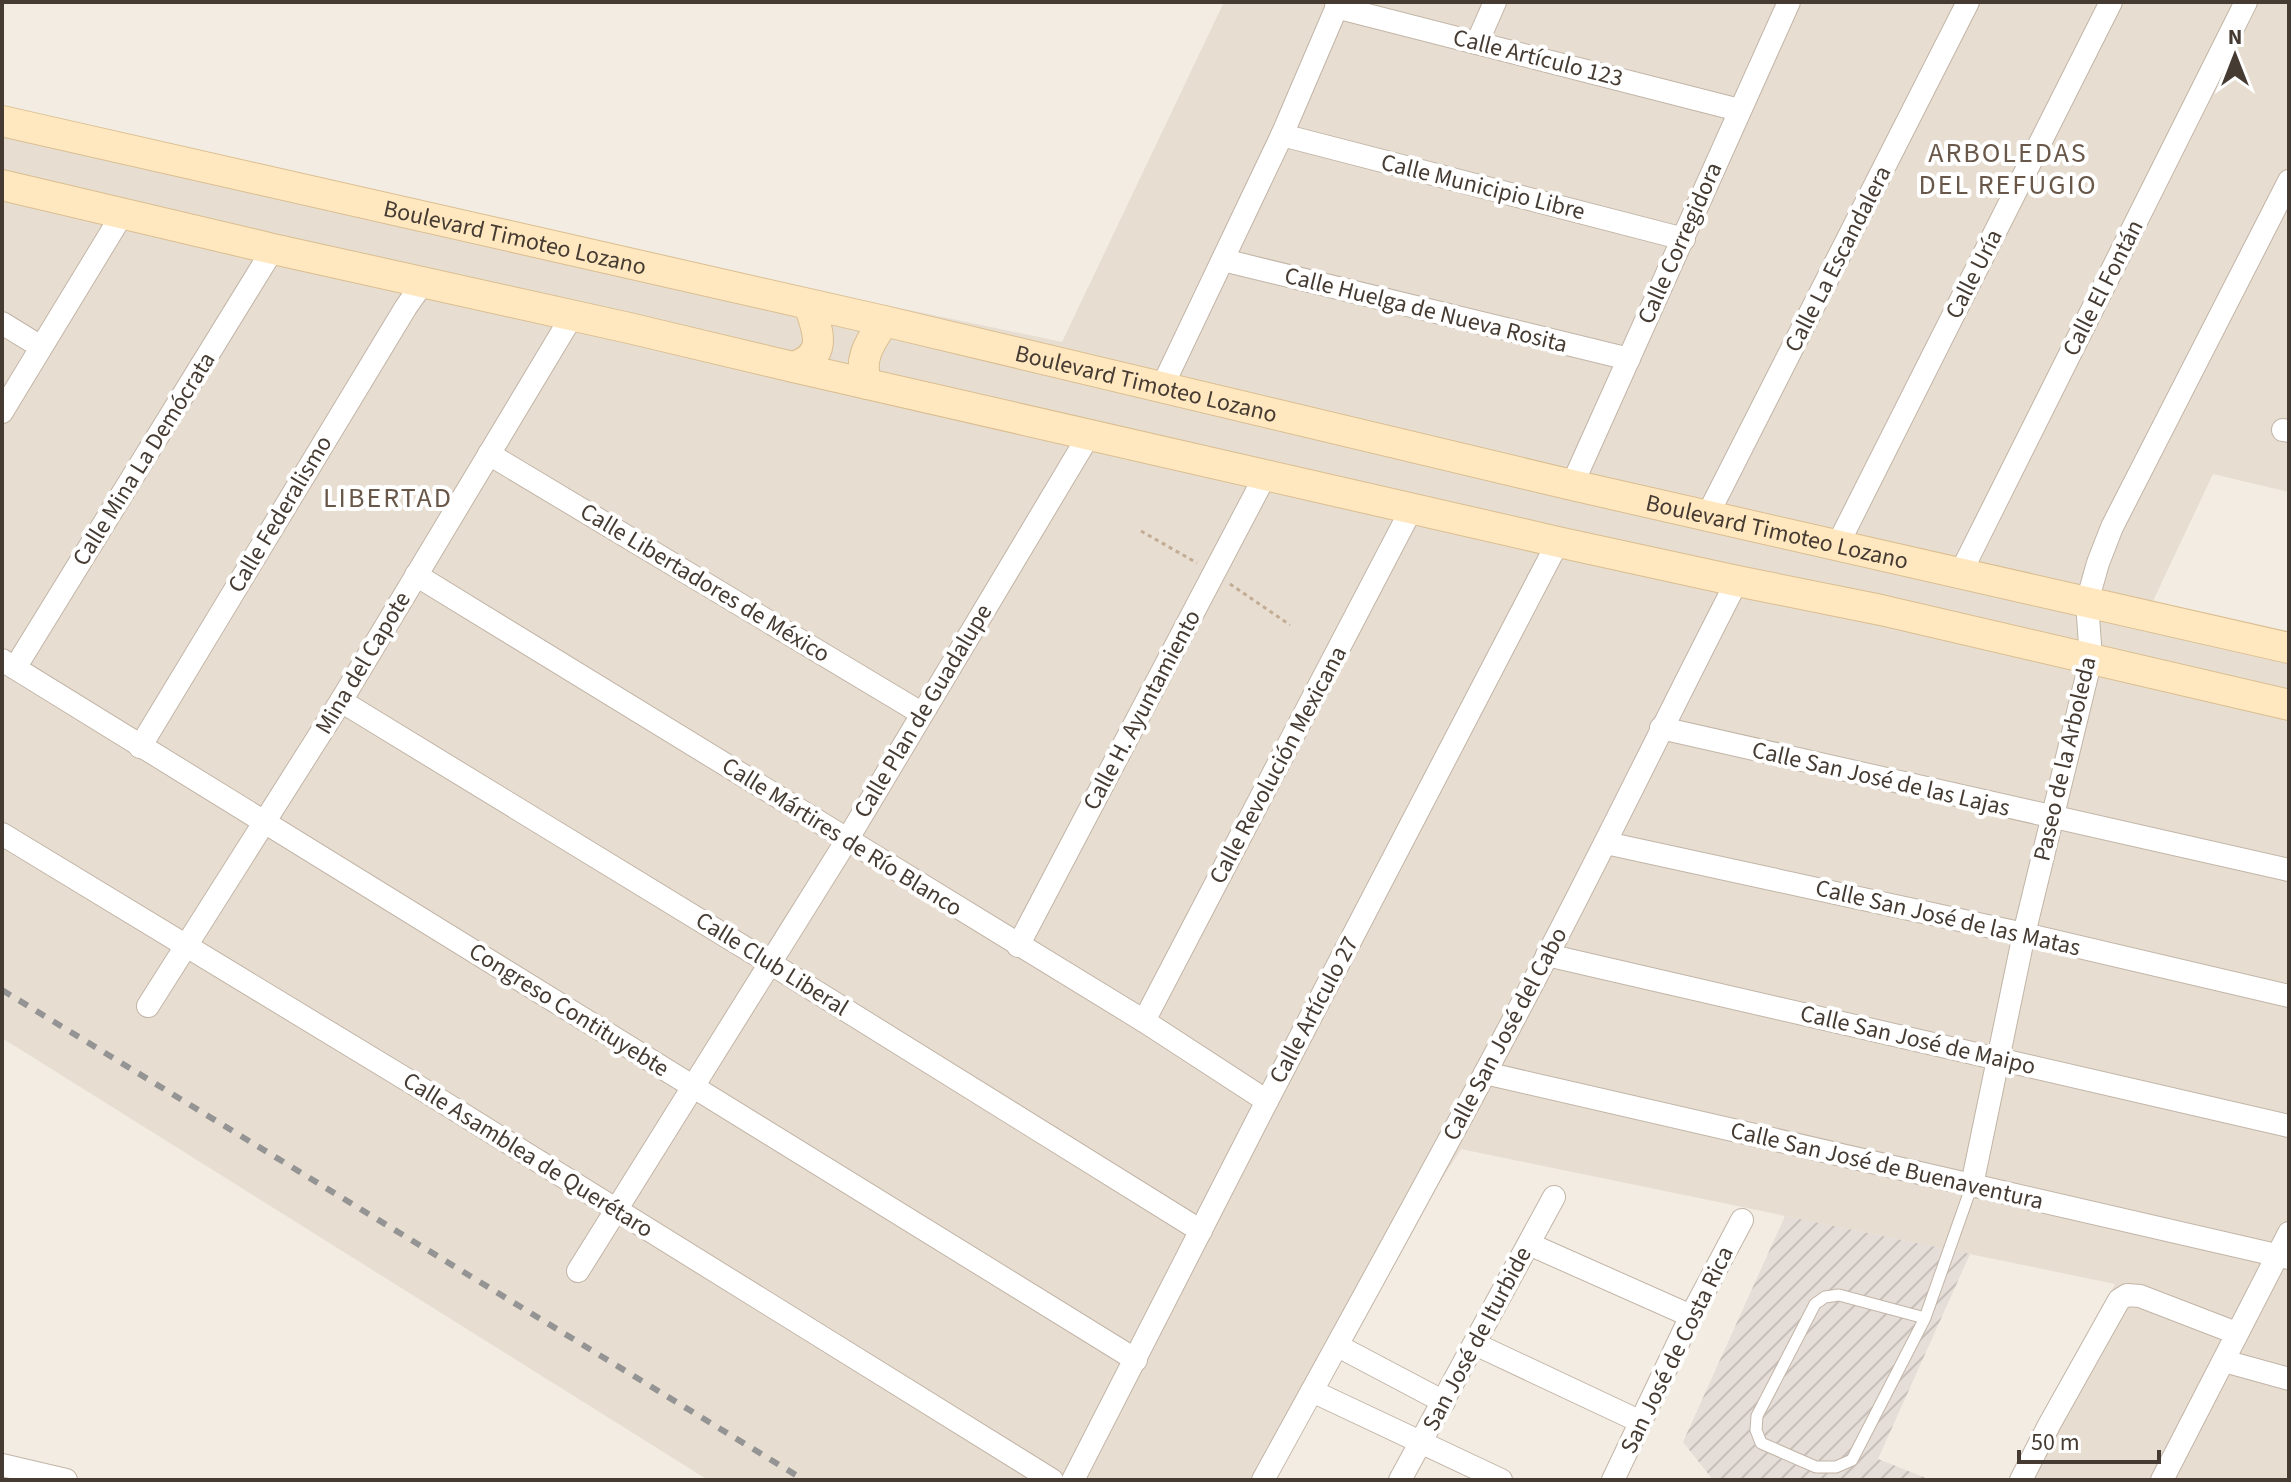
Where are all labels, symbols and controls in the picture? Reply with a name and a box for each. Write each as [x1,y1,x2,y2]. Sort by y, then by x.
north arrow [2195,16,2275,96]
street label: Calle Artículo 123 [1449,20,1627,96]
text: N [2228,21,2242,53]
district label: ARBOLEDAS DEL REFUGIO [1919,133,2098,205]
street label: Calle Municipio Libre [1377,145,1589,229]
street label: Calle Corregidora [1629,157,1731,329]
street label: Calle La Escandalera [1776,160,1900,358]
street label: Boulevard Timoteo Lozano [380,191,650,284]
street label: Calle El Fontán [2054,214,2152,362]
street label: Calle Uría [1936,223,2012,325]
street label: Calle Huelga de Nueva Rosita [1281,258,1571,362]
street label: Boulevard Timoteo Lozano [1012,335,1281,432]
street label: Calle Mina La Demócrata [64,345,224,573]
street label: Calle Federalismo [219,429,341,599]
district label: LIBERTAD [323,478,453,518]
street label: Boulevard Timoteo Lozano [1642,485,1912,578]
street label: Calle Libertadores de México [573,494,837,672]
street label: Mina del Capote [307,585,419,741]
street label: Calle Plan de Guadalupe [845,597,1001,825]
street label: Calle H. Ayuntamiento [1074,603,1210,817]
street label: Calle Revolución Mexicana [1200,640,1356,890]
street label: Paseo de la Arboleda [2024,653,2106,865]
street label: Calle San José de las Lajas [1749,732,2013,826]
street label: Calle Mártires de Río Blanco [715,749,969,925]
street label: Calle San José de las Matas [1812,870,2084,966]
street label: Calle Club Liberal [689,903,855,1025]
street label: Calle San José del Cabo [1434,921,1576,1147]
street label: Calle Artículo 27 [1261,930,1367,1090]
street label: Congreso Contituyebte [462,934,676,1086]
street label: Calle San José de Maipo [1797,996,2039,1084]
street label: Calle Asamblea de Querétaro [396,1063,660,1247]
street label: Calle San José de Buenaventura [1727,1113,2047,1219]
street label: San José de Costa Rica [1611,1240,1743,1460]
street label: San José de Iturbide [1414,1241,1540,1437]
scale bar [2019,1414,2159,1464]
text: 50 m [2031,1425,2080,1460]

